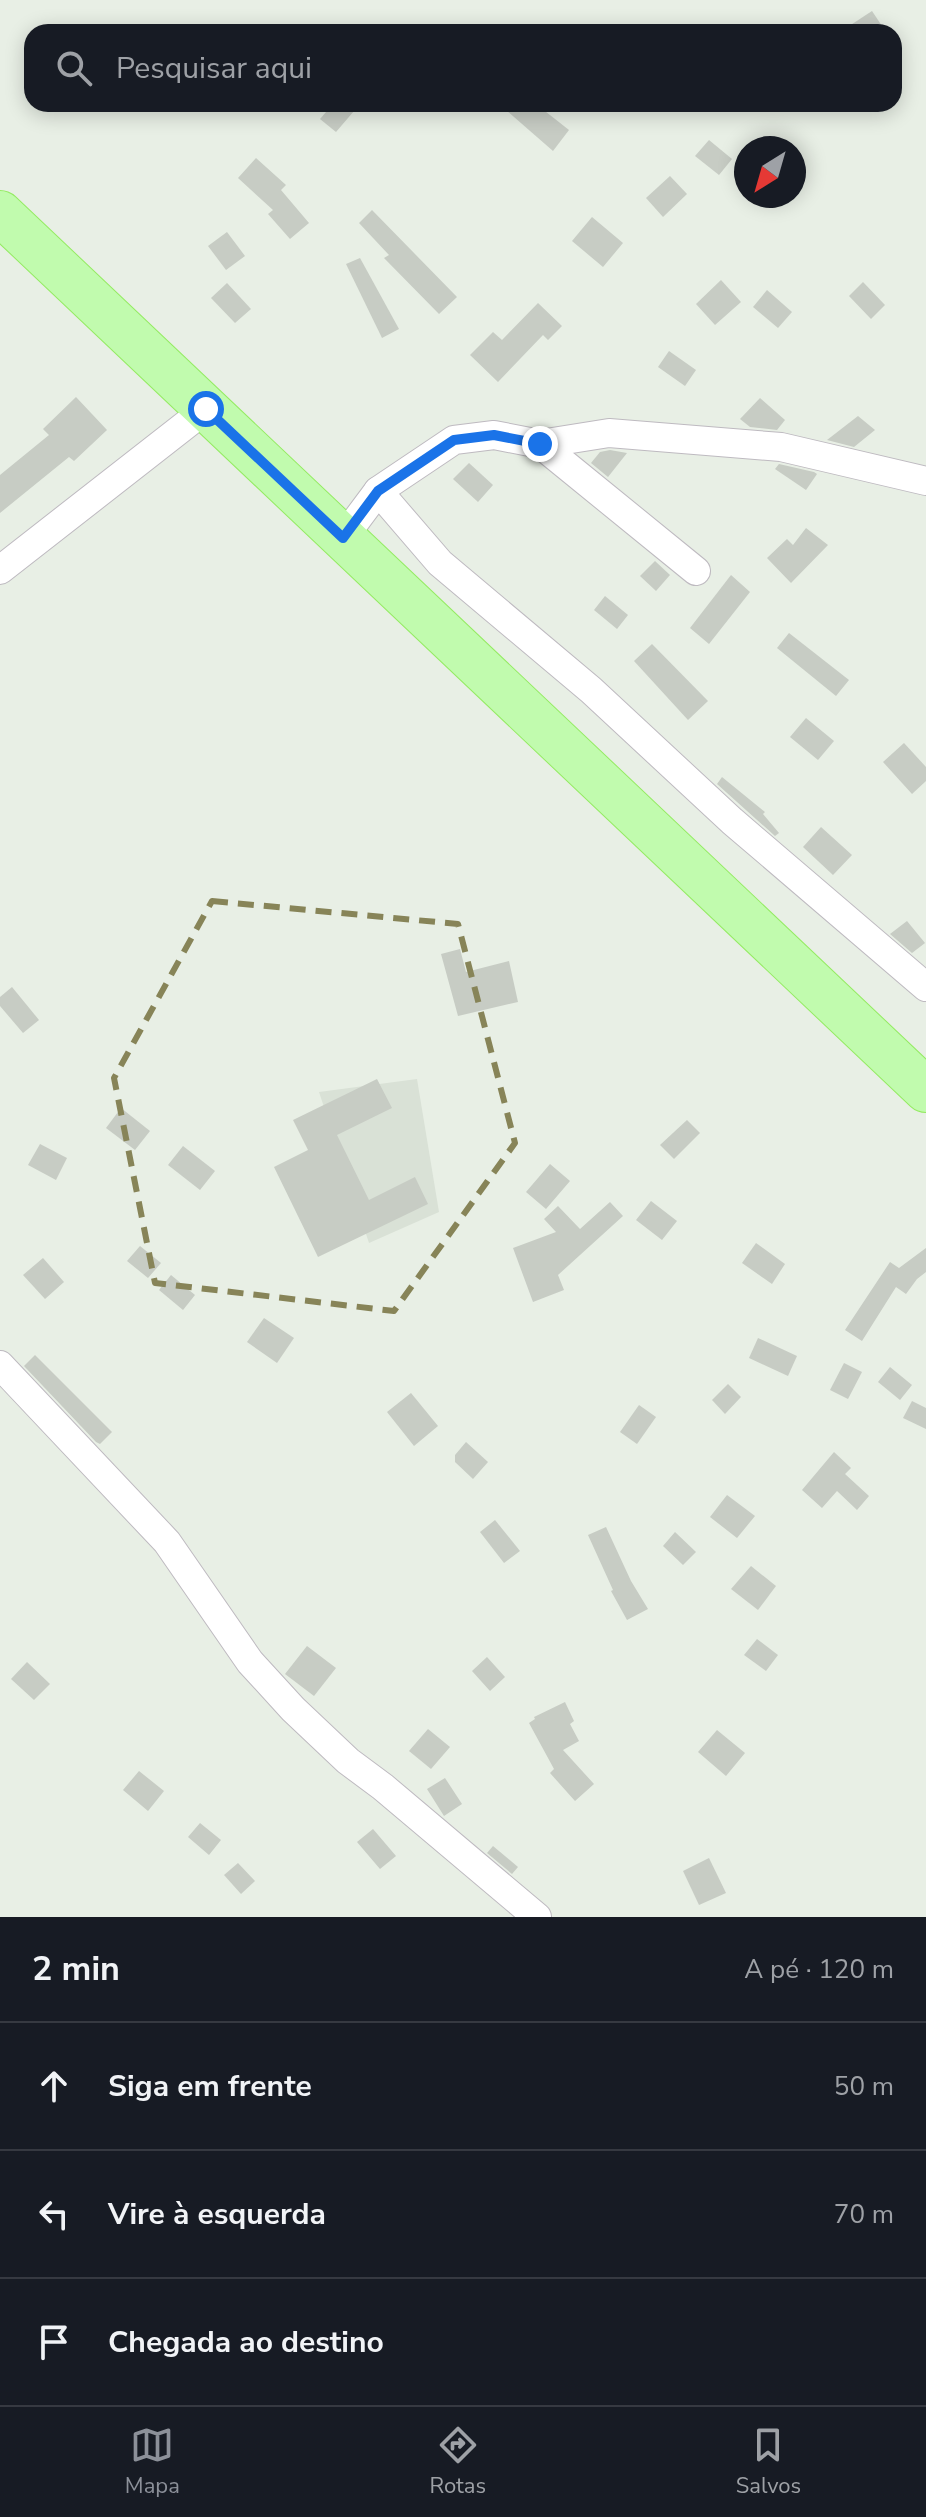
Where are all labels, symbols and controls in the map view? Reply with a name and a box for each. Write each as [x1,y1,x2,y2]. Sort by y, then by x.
search box [24,24,902,112]
icon: search [52,46,96,90]
text: Pesquisar aqui [116,48,312,89]
north arrow [734,136,806,208]
route start [188,391,224,427]
route end [522,426,558,462]
text: 2 min [32,1946,120,1992]
text: A pé · 120 m [744,1952,894,1987]
icon: ahead [32,2064,76,2108]
text: Siga em frente [108,2066,312,2107]
text: 50 m [834,2069,894,2104]
icon: left [32,2192,76,2236]
text: Vire à esquerda [108,2194,326,2235]
text: 70 m [834,2197,894,2232]
icon: arrive [32,2320,76,2364]
text: Chegada ao destino [108,2322,384,2363]
tab: Mapa [125,2423,180,2501]
tab: Rotas [430,2423,486,2501]
tab: Salvos [736,2423,801,2501]

